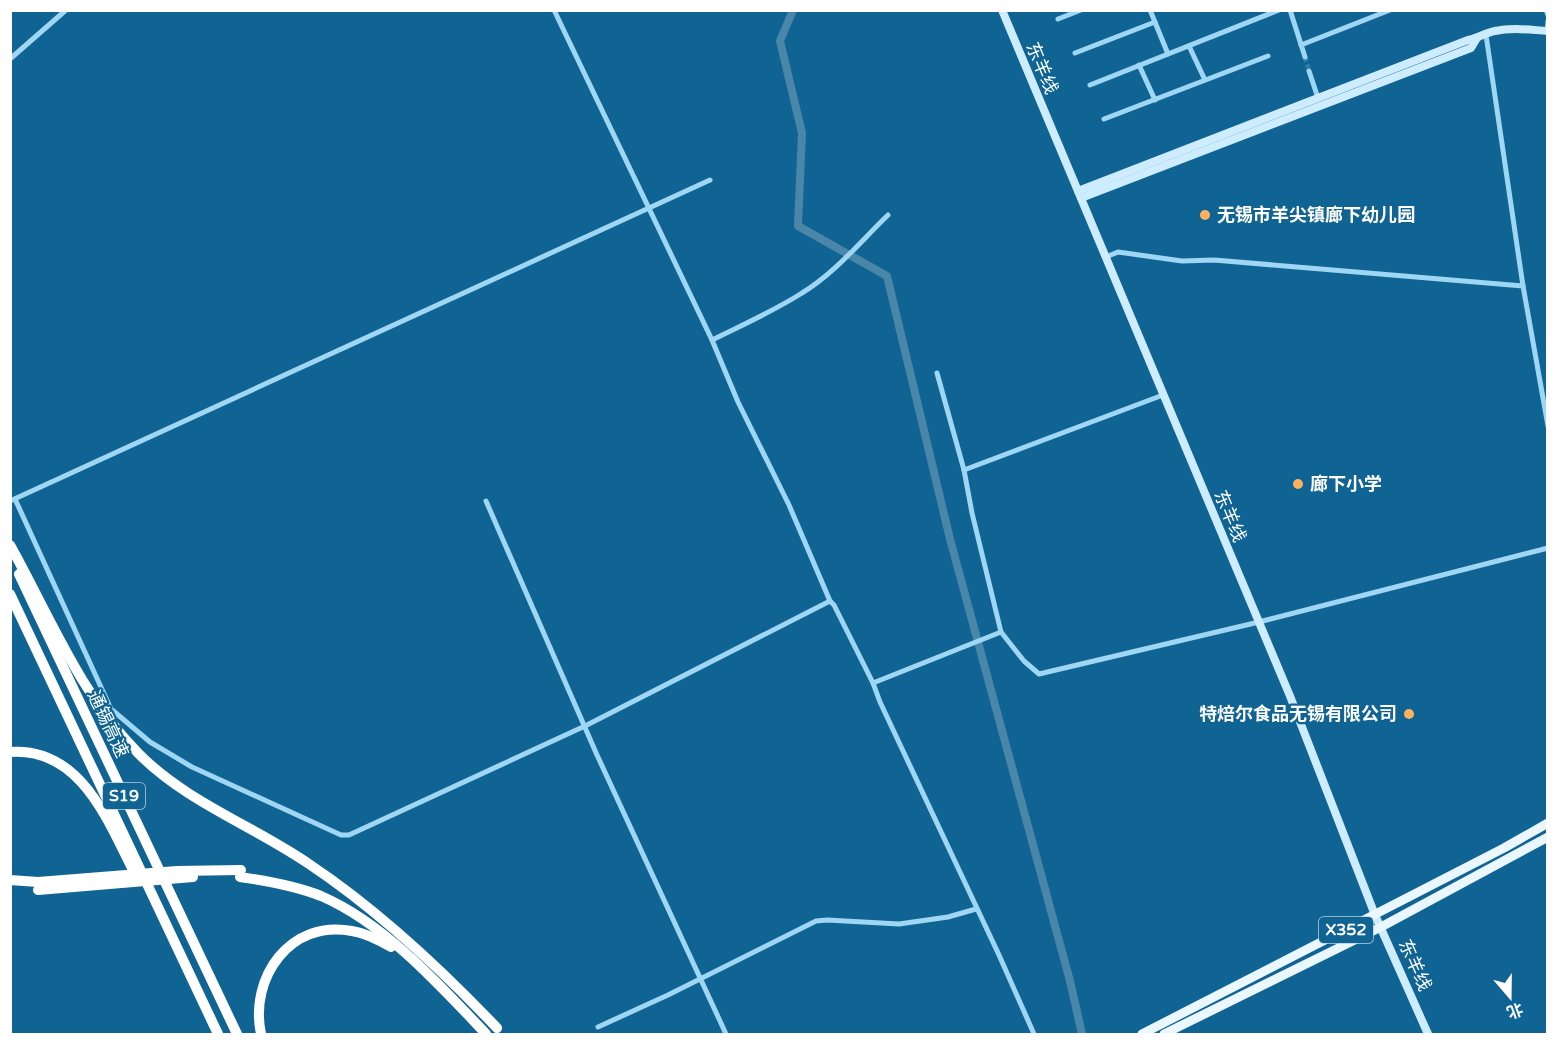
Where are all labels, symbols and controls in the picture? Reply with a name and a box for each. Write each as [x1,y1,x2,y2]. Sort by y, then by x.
street label: 东羊线 [1021,39,1063,97]
place label: 无锡市羊尖镇廊下幼儿园 [1217,204,1415,226]
marker: 无锡市羊尖镇廊下幼儿园 [1198,208,1212,222]
place label: 廊下小学 [1310,473,1382,495]
marker: 廊下小学 [1291,477,1305,491]
street label: 东羊线 [1209,487,1251,545]
street label: 通锡高速 [83,687,133,761]
place label: 特焙尔食品无锡有限公司 [1199,703,1397,725]
marker: 特焙尔食品无锡有限公司 [1402,707,1416,721]
road number: S19 [103,783,145,809]
road number: X352 [1319,917,1373,943]
street label: 东羊线 [1394,936,1436,994]
north arrow [1480,967,1540,1027]
text: 北 [1504,998,1526,1022]

